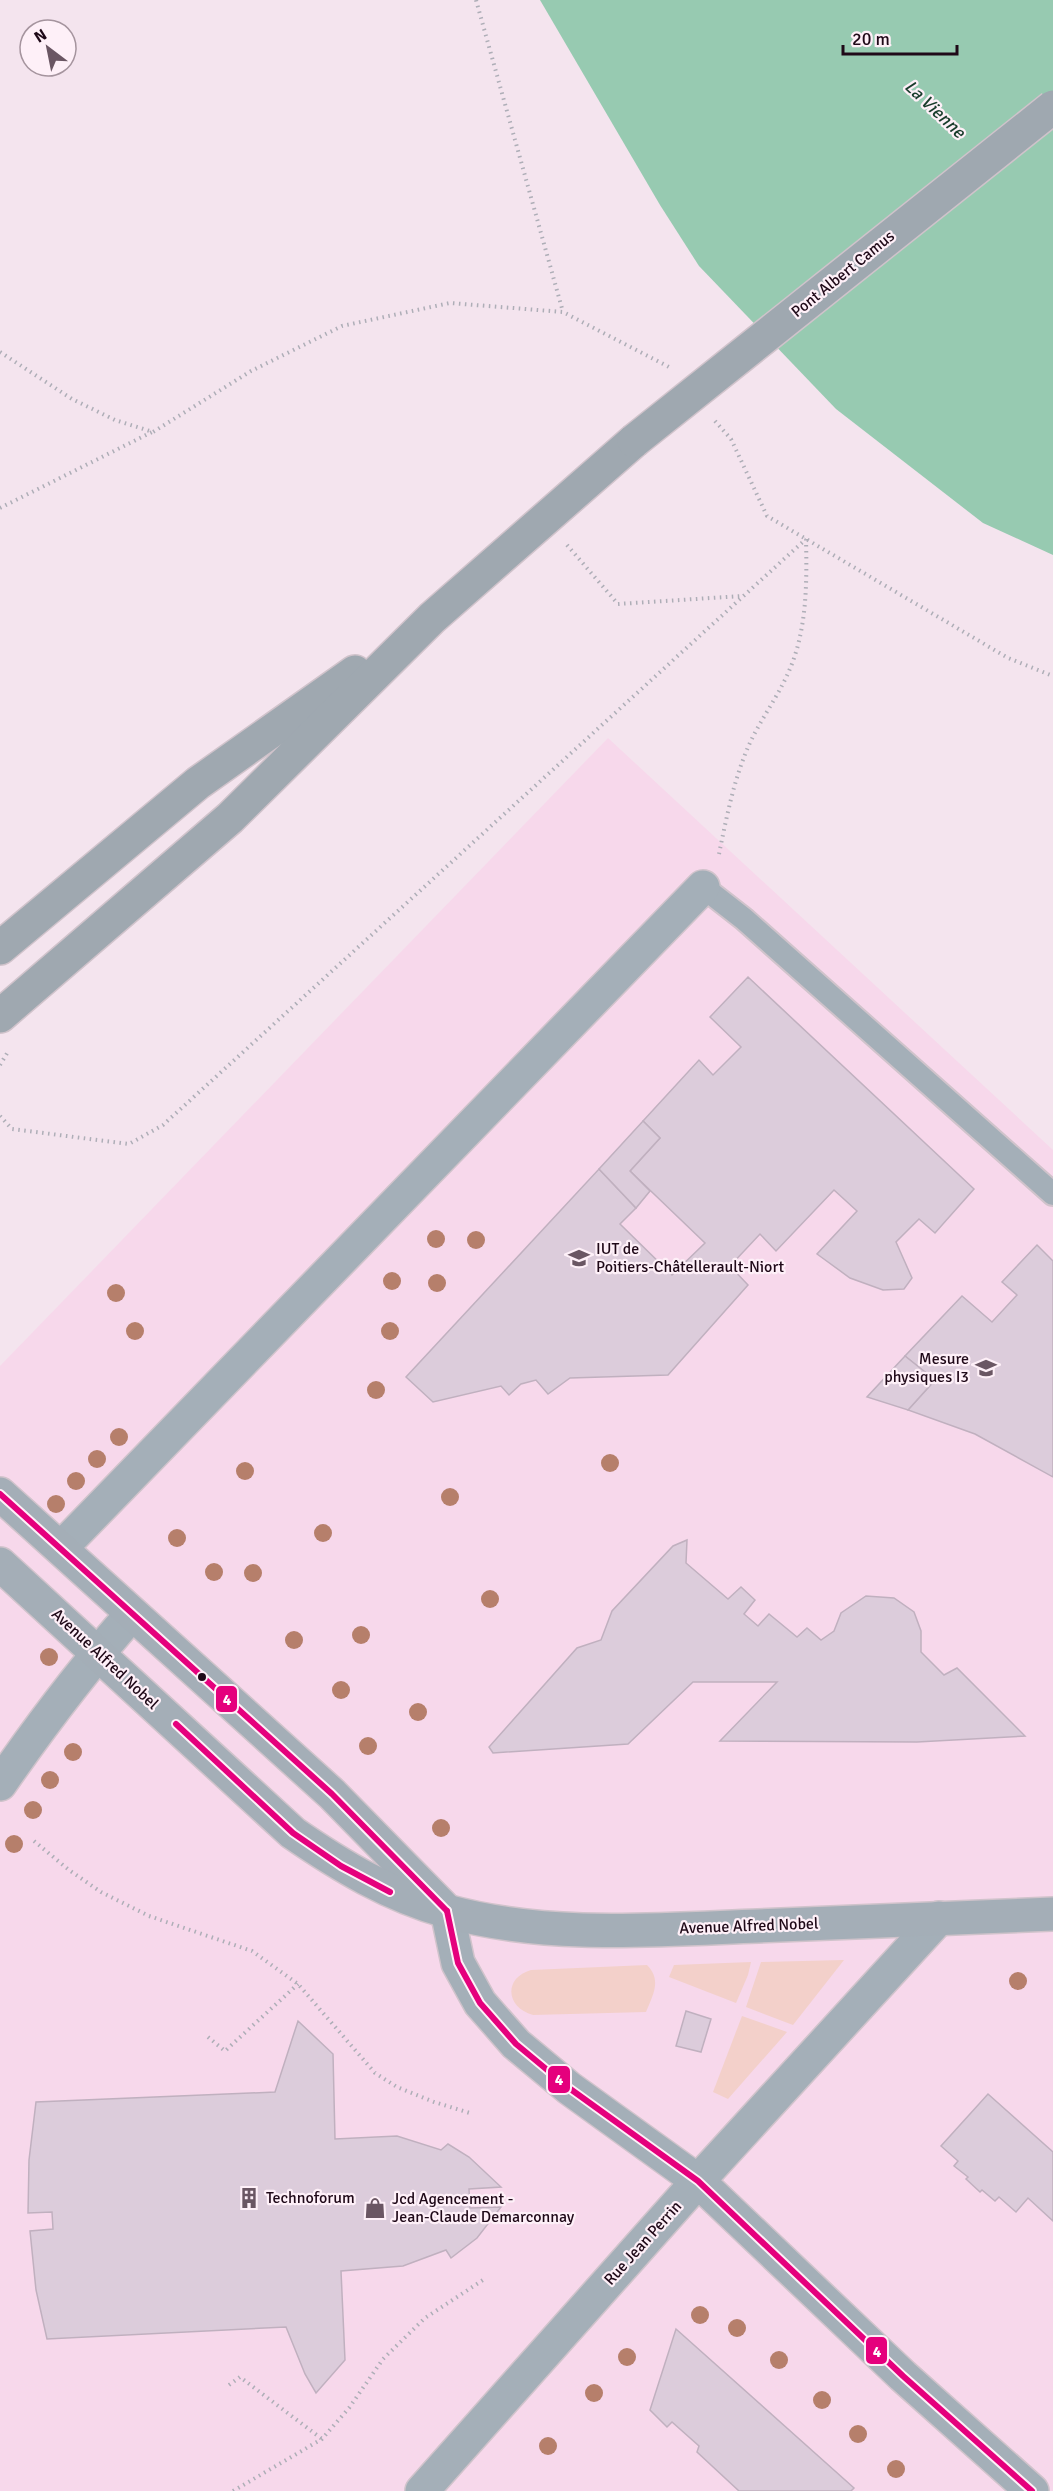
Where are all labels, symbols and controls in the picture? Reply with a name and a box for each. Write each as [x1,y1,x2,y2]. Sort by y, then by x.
north arrow [18,18,78,78]
scale bar [843,18,957,56]
text: N [31,25,51,48]
text: 20 m [852,28,890,50]
water label: La Vienne [900,75,971,143]
street label: Pont Albert Camus [787,226,899,322]
place label: IUT de Poitiers-Châtellerault-Niort [596,1239,785,1277]
school or university icon: IUT de Poitiers-Châtellerault-Niort [567,1246,591,1270]
place label: Mesure physiques I3 [884,1349,969,1387]
school or university icon: Mesure physiques I3 [974,1356,998,1380]
street label: Avenue Alfred Nobel [47,1604,163,1714]
unlabelled marker [196,1671,208,1683]
line badge: 4 [215,1685,238,1713]
text: 4 [223,1690,232,1710]
street label: Avenue Alfred Nobel [679,1914,819,1938]
line badge: 4 [547,2065,571,2094]
text: 4 [555,2070,564,2090]
building icon: Technoforum [237,2186,261,2210]
place label: Technoforum [266,2188,355,2208]
place label: Jcd Agencement - Jean-Claude Demarconnay [392,2189,575,2227]
shop icon: Jcd Agencement - Jean-Claude Demarconnay [363,2196,387,2220]
street label: Rue Jean Perrin [600,2197,686,2289]
line badge: 4 [865,2336,888,2365]
text: 4 [873,2342,882,2362]

